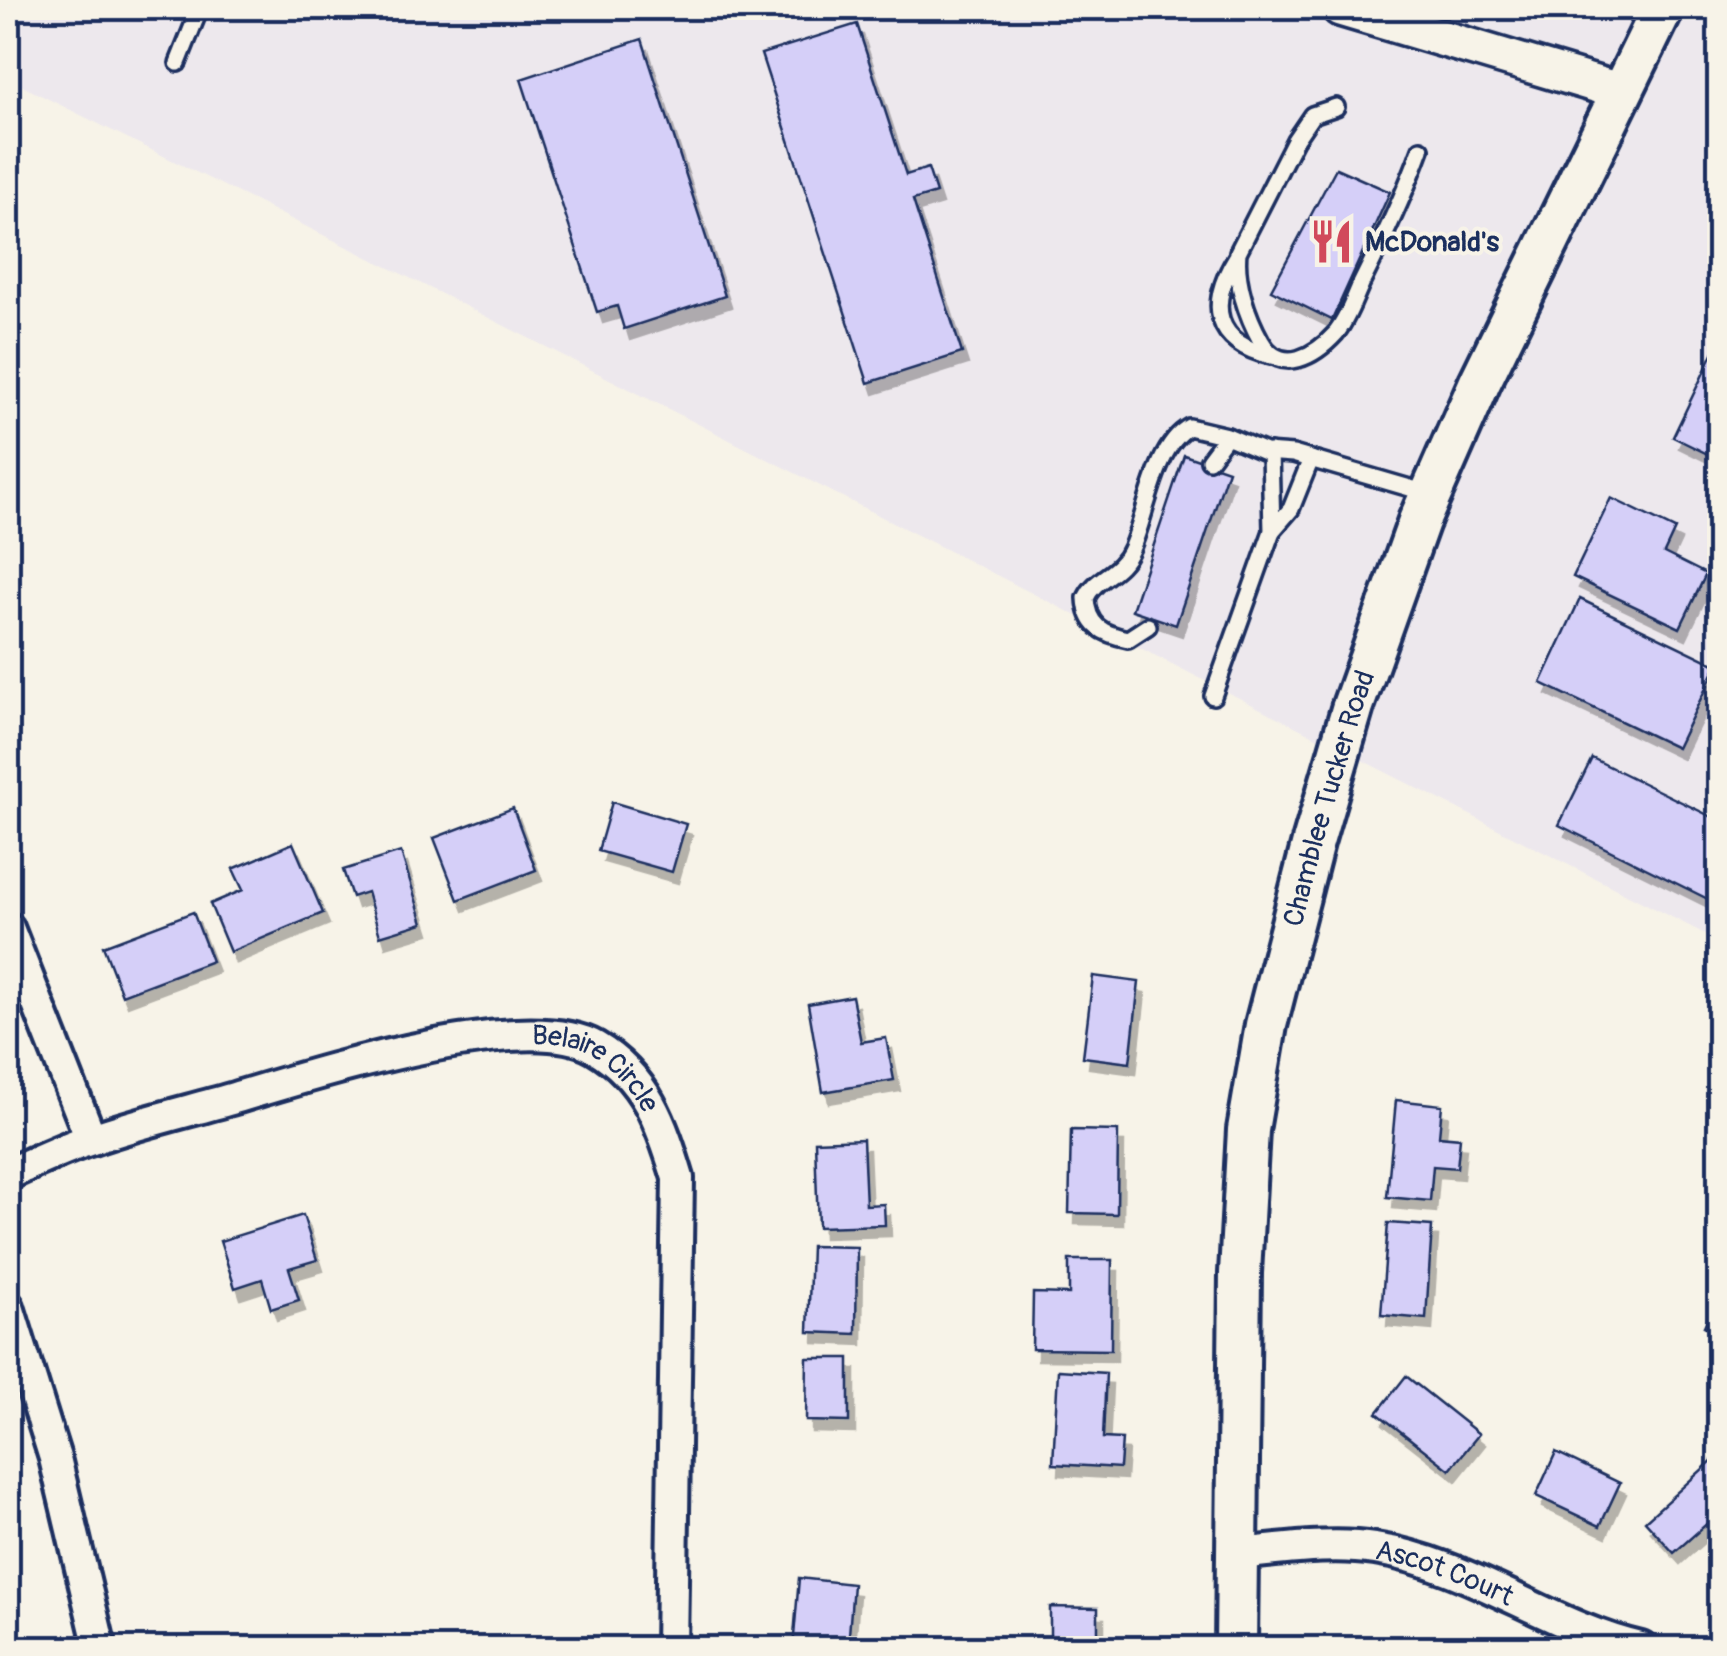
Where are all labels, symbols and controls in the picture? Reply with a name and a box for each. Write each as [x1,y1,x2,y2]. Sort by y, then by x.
restaurant icon: McDonald's [1308,217,1356,265]
place label: McDonald's [1365,225,1499,260]
street label: Chamblee Tucker Road [1276,666,1383,930]
street label: Belaire Circle [532,1018,667,1119]
street label: Ascot Court [1373,1533,1520,1615]

